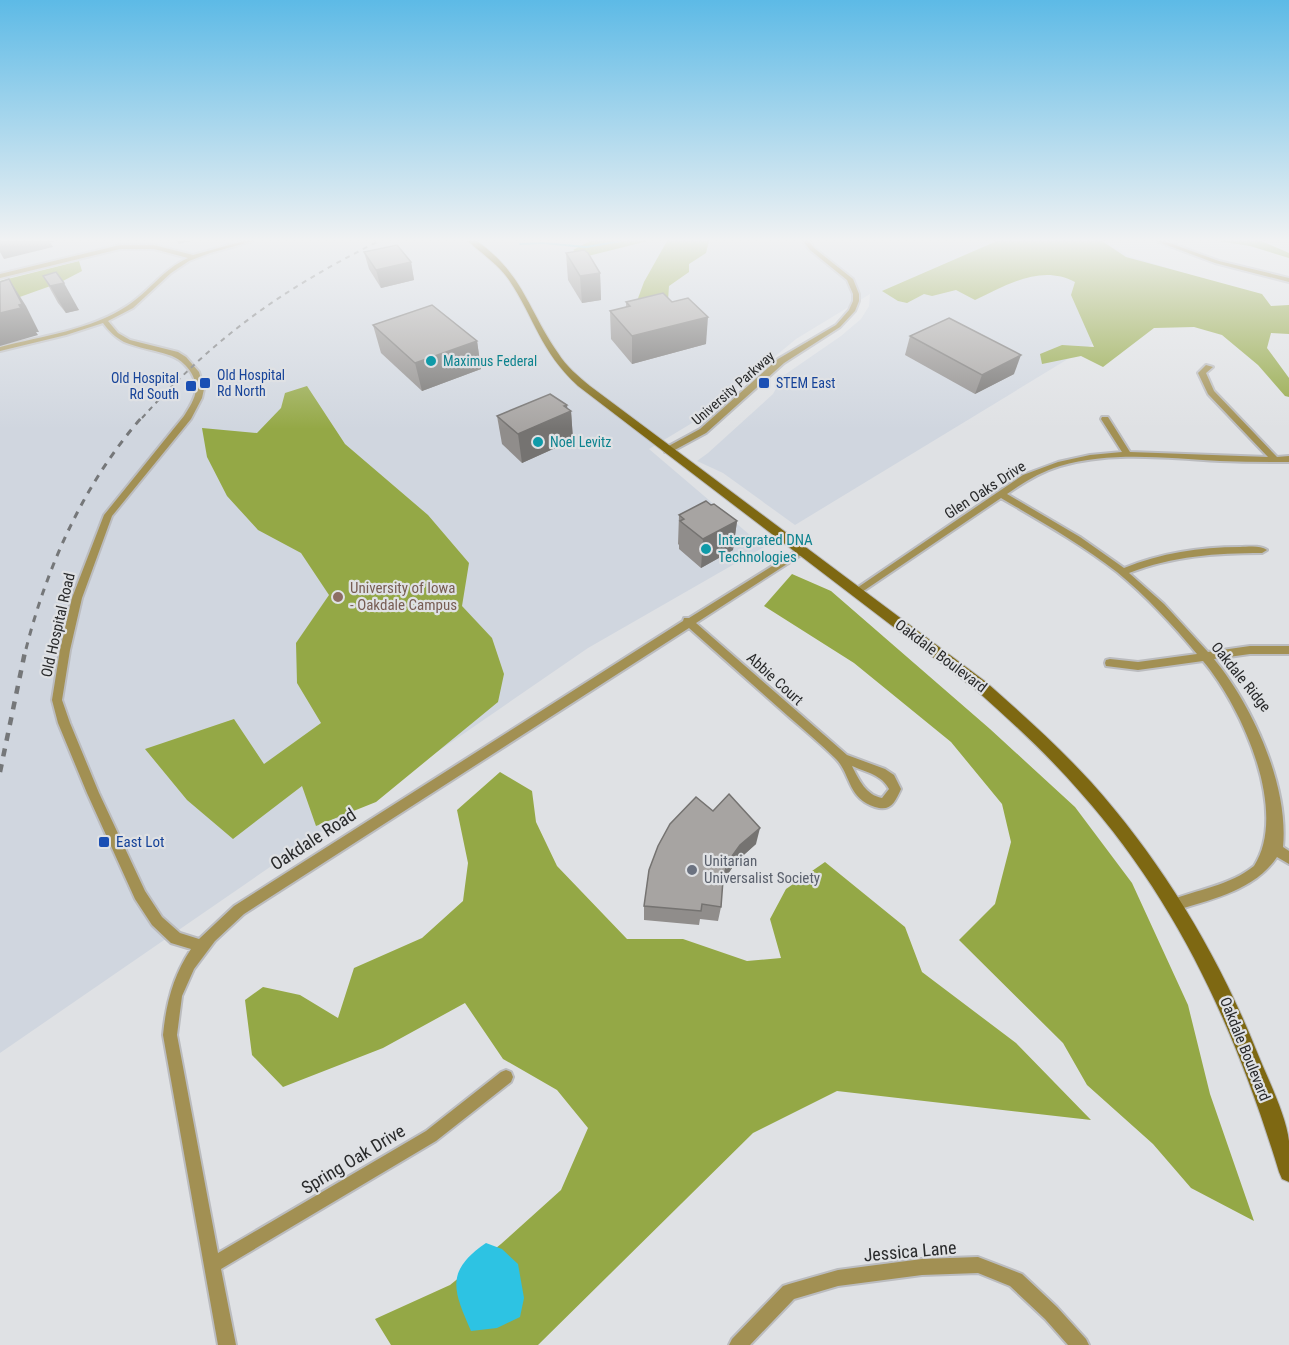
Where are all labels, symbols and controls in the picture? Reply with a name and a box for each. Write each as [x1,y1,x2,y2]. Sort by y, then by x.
street label: University Parkway [689,348,778,428]
place label: Maximus Federal [443,353,537,369]
marker: Maximus Federal [424,354,438,368]
place label: Old Hospital Rd North [217,367,285,399]
place label: Old Hospital Rd South [111,370,179,402]
place label: STEM East [776,375,836,391]
marker: Old Hospital Rd North [198,376,212,390]
marker: STEM East [757,376,771,390]
marker: Old Hospital Rd South [184,379,198,393]
place label: Noel Levitz [550,434,611,450]
marker: Noel Levitz [531,435,545,449]
street label: Glen Oaks Drive [941,457,1029,523]
place label: Intergrated DNA Technologies [718,531,813,566]
marker: Intergrated DNA Technologies [699,542,713,556]
street label: Old Hospital Road [37,571,79,679]
place label: University of Iowa - Oakdale Campus [350,579,457,614]
marker: University of Iowa - Oakdale Campus [331,590,345,604]
street label: Oakdale Boulevard [892,616,990,696]
street label: Oakdale Ridge [1207,638,1275,716]
street label: Abbie Court [743,649,807,709]
street label: Oakdale Road [266,804,360,874]
place label: East Lot [116,833,164,851]
marker: East Lot [97,835,111,849]
place label: Unitarian Universalist Society [704,852,820,887]
marker: Unitarian Universalist Society [685,863,699,877]
street label: Oakdale Boulevard [1216,995,1274,1103]
street label: Spring Oak Drive [297,1120,409,1198]
street label: Jessica Lane [863,1236,957,1266]

